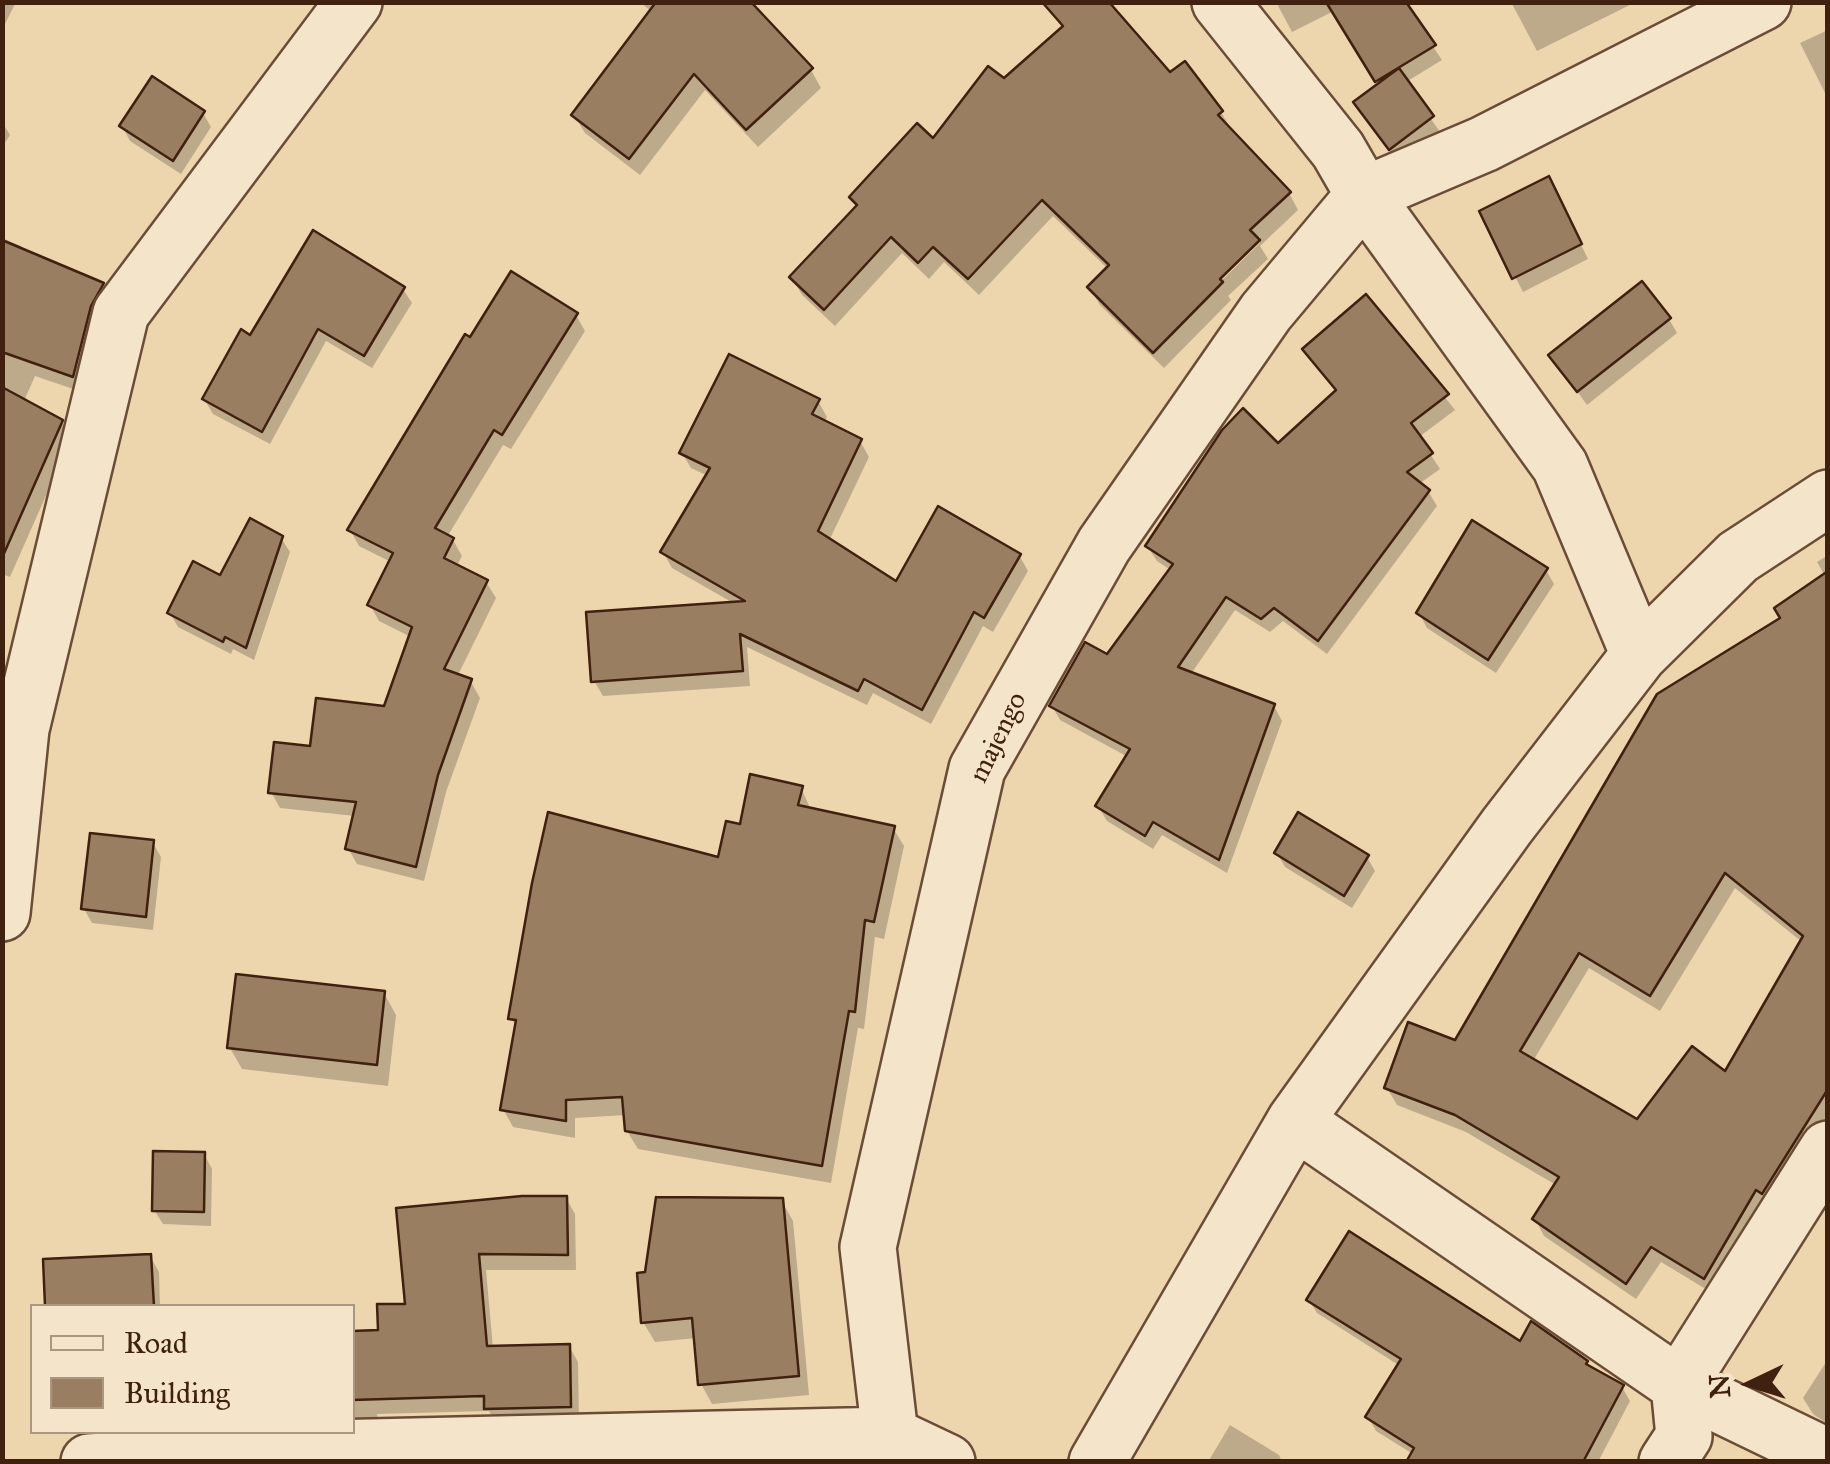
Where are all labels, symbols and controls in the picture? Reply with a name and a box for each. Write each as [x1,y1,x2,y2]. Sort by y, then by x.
street label: majengo [963,687,1035,789]
legend [30,1304,355,1434]
text: Road [124,1325,188,1361]
north arrow [1700,1334,1800,1434]
text: N [1701,1373,1738,1399]
text: Building [124,1375,230,1411]

